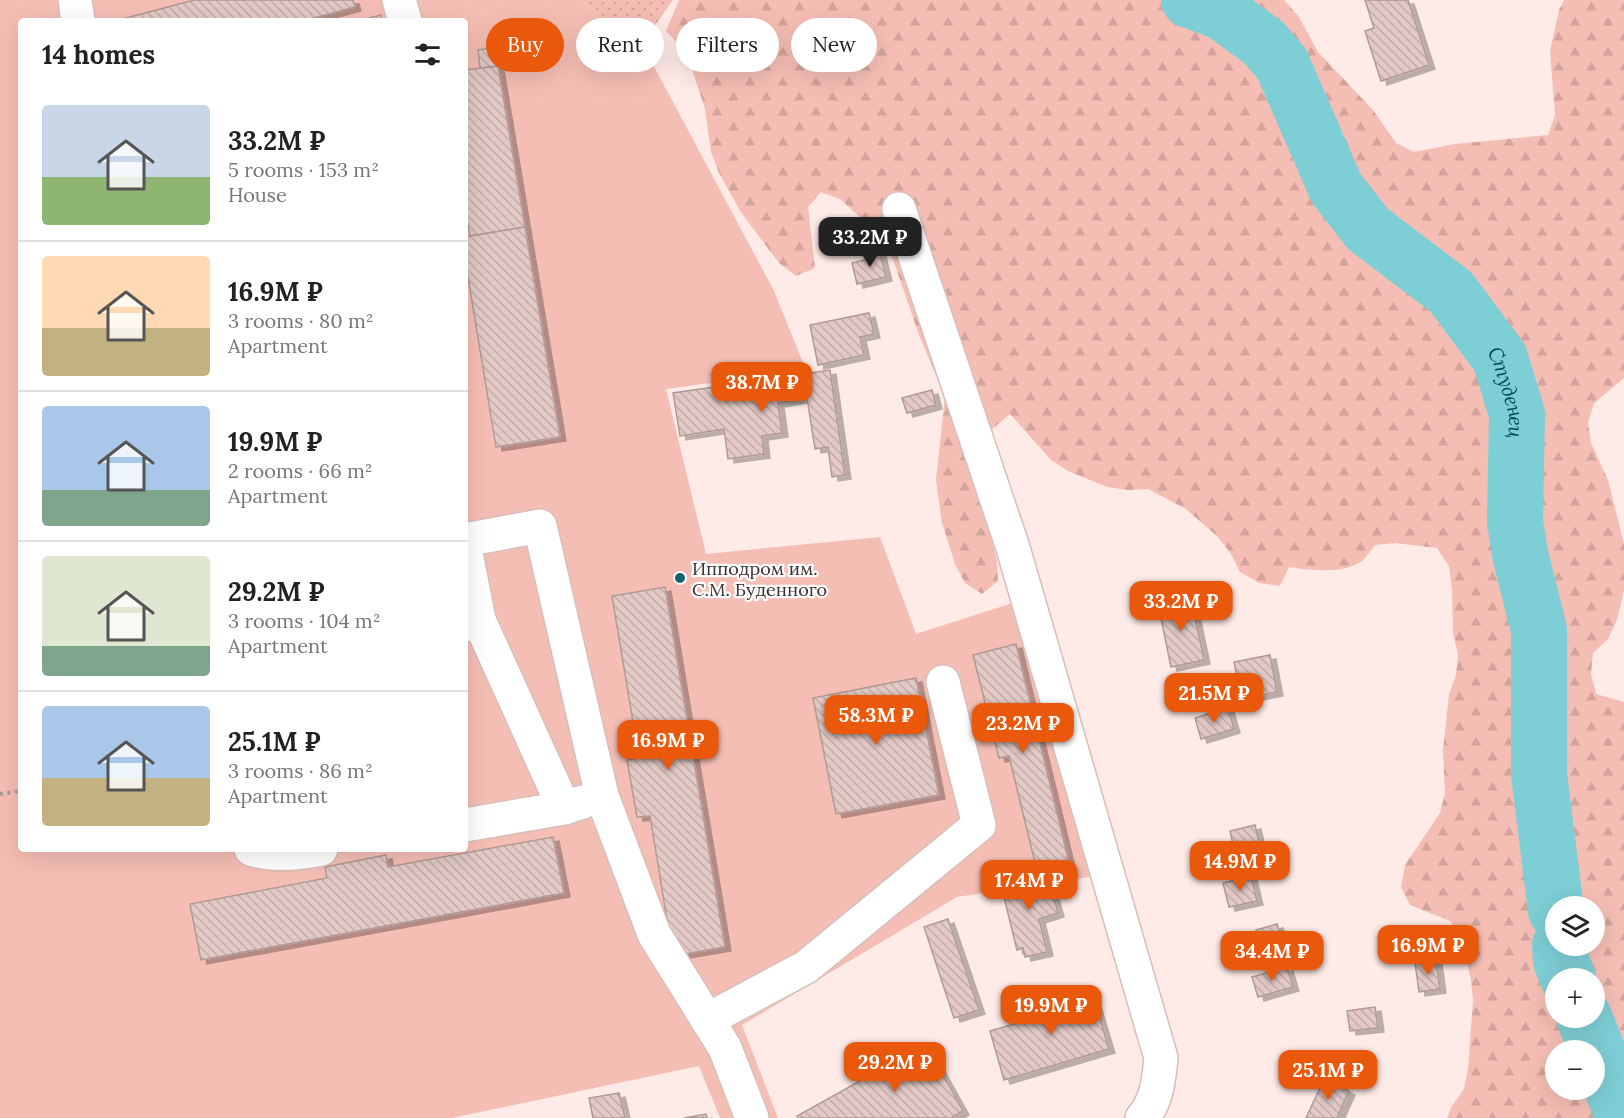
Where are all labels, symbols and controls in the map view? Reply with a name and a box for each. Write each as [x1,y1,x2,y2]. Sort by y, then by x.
chip: Buy [486,18,564,72]
chip: Rent [576,18,664,72]
chip: Filters [676,18,779,72]
chip: New [791,18,877,72]
text: 14 homes [42,38,155,71]
icon: filters [411,38,444,71]
text: 33.2M ₽ [228,124,325,157]
icon: home [90,129,162,201]
text: 5 rooms · 153 m² [228,157,379,182]
text: House [228,182,287,207]
pin: 33.2M ₽ [815,217,925,268]
text: 33.2M ₽ [833,224,907,249]
text: 16.9M ₽ [228,275,323,308]
icon: home [90,280,162,352]
text: 3 rooms · 80 m² [228,308,373,333]
text: Apartment [228,333,328,358]
water label: Студенец [1483,341,1530,438]
pin: 38.7M ₽ [707,362,817,413]
text: 38.7M ₽ [725,369,799,394]
text: 19.9M ₽ [228,425,322,458]
icon: home [90,430,162,502]
text: 2 rooms · 66 m² [228,458,373,483]
text: Apartment [228,483,328,508]
place label: Ипподром им. С.М. Буденного [692,557,827,601]
marker: Ипподром им. С.М. Буденного [673,571,687,585]
text: 29.2M ₽ [228,575,325,608]
icon: home [90,580,162,652]
pin: 33.2M ₽ [1126,581,1236,632]
text: 33.2M ₽ [1144,588,1218,613]
text: 3 rooms · 104 m² [228,608,380,633]
text: Apartment [228,633,328,658]
pin: 21.5M ₽ [1159,673,1269,724]
text: 21.5M ₽ [1178,680,1250,705]
pin: 58.3M ₽ [821,695,931,746]
text: 58.3M ₽ [838,702,914,727]
pin: 23.2M ₽ [968,703,1078,754]
text: 23.2M ₽ [986,710,1060,735]
pin: 16.9M ₽ [613,720,723,771]
text: 25.1M ₽ [228,725,321,758]
text: 16.9M ₽ [632,727,704,752]
icon: home [90,730,162,802]
text: 3 rooms · 86 m² [228,758,373,783]
text: Apartment [228,783,328,808]
pin: 14.9M ₽ [1185,841,1295,892]
text: 14.9M ₽ [1204,848,1276,873]
pin: 17.4M ₽ [974,860,1084,911]
text: 17.4M ₽ [995,867,1063,892]
map controls [1545,896,1605,1100]
button: layers [1545,896,1605,956]
pin: 16.9M ₽ [1373,925,1483,976]
pin: 34.4M ₽ [1217,931,1327,982]
text: 16.9M ₽ [1392,932,1464,957]
text: 34.4M ₽ [1235,938,1309,963]
button: + [1545,968,1605,1028]
pin: 19.9M ₽ [996,985,1106,1036]
text: 19.9M ₽ [1015,992,1087,1017]
button: − [1545,1040,1605,1100]
pin: 29.2M ₽ [840,1042,950,1093]
text: 29.2M ₽ [858,1049,932,1074]
pin: 25.1M ₽ [1273,1050,1383,1101]
text: 25.1M ₽ [1292,1057,1364,1082]

